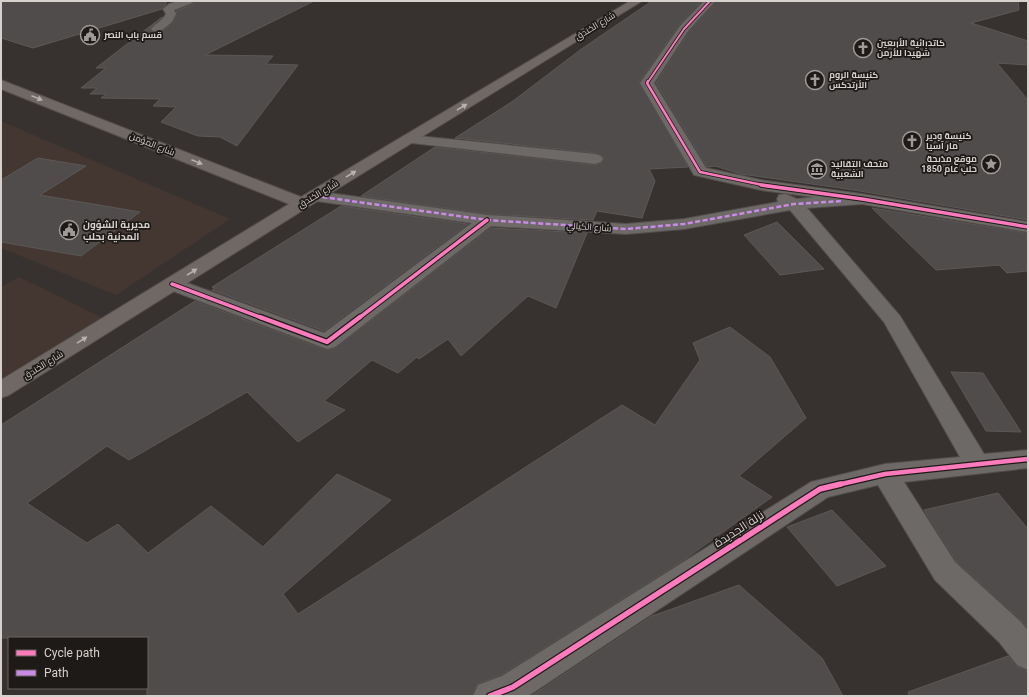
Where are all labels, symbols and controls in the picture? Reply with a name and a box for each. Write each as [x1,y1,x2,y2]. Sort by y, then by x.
street label: شارع الخندق [573,10,617,43]
public building icon: قسم باب النصر [79,24,101,46]
place label: قسم باب النصر [103,30,162,41]
church icon: كاتدرائية الأربعين شهيدا للأرمن [852,37,874,59]
place label: كاتدرائية الأربعين شهيدا للأرمن [877,38,945,59]
church icon: كنيسة الروم الأرتدكس [804,69,826,91]
place label: كنيسة الروم الأرتدكس [829,70,878,91]
one-way arrow [32,96,44,102]
one-way arrow [456,103,468,110]
street label: شارع المؤمن [128,130,176,159]
church icon: كنيسة ودير مار آسيا [901,130,923,152]
place label: كنيسة ودير مار آسيا [925,131,971,152]
place icon: موقع مذبحة حلب عام 1850 [980,153,1002,175]
place label: موقع مذبحة حلب عام 1850 [921,154,977,175]
museum icon: متحف التقاليد الشعبية [806,158,828,180]
one-way arrow [192,159,204,165]
place label: متحف التقاليد الشعبية [831,159,888,180]
one-way arrow [345,171,357,178]
street label: شارع الخندق [296,178,340,211]
public building icon: مديرية الشؤون المدنية بحلب [58,219,80,241]
place label: مديرية الشؤون المدنية بحلب [83,219,150,243]
street label: شارع الكيالي [566,220,612,236]
one-way arrow [186,268,198,275]
one-way arrow [76,337,88,344]
street label: شارع الخندق [21,349,65,382]
street label: نزلة الجديدة [711,508,767,550]
legend [8,637,148,689]
text: Cycle path [44,646,100,660]
text: Path [44,666,69,680]

